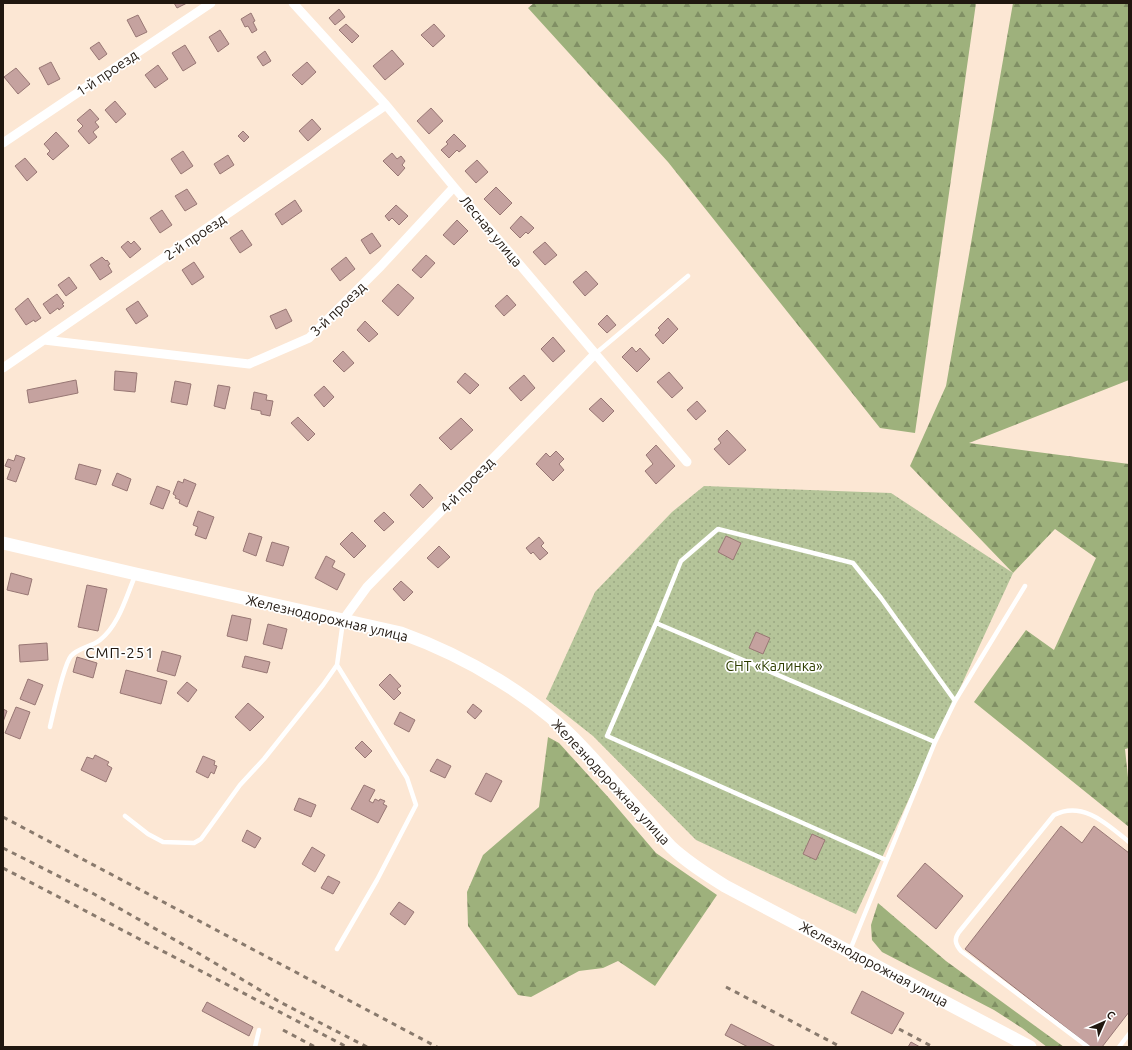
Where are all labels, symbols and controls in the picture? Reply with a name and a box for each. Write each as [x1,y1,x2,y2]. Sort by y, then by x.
street label: 1-й проезд [73,47,141,99]
street label: Лесная улица [456,192,526,270]
street label: 2-й проезд [161,211,229,263]
street label: 3-й проезд [307,279,369,339]
street label: 4-й проезд [437,454,497,516]
street label: Железнодорожная улица [244,592,410,644]
district label: СМП-251 [85,644,155,661]
park label: СНТ «Калинка» [725,658,823,674]
street label: Железнодорожная улица [549,716,673,848]
street label: Железнодорожная улица [797,918,951,1010]
north arrow [1084,1002,1124,1042]
text: С [1104,1008,1118,1022]

